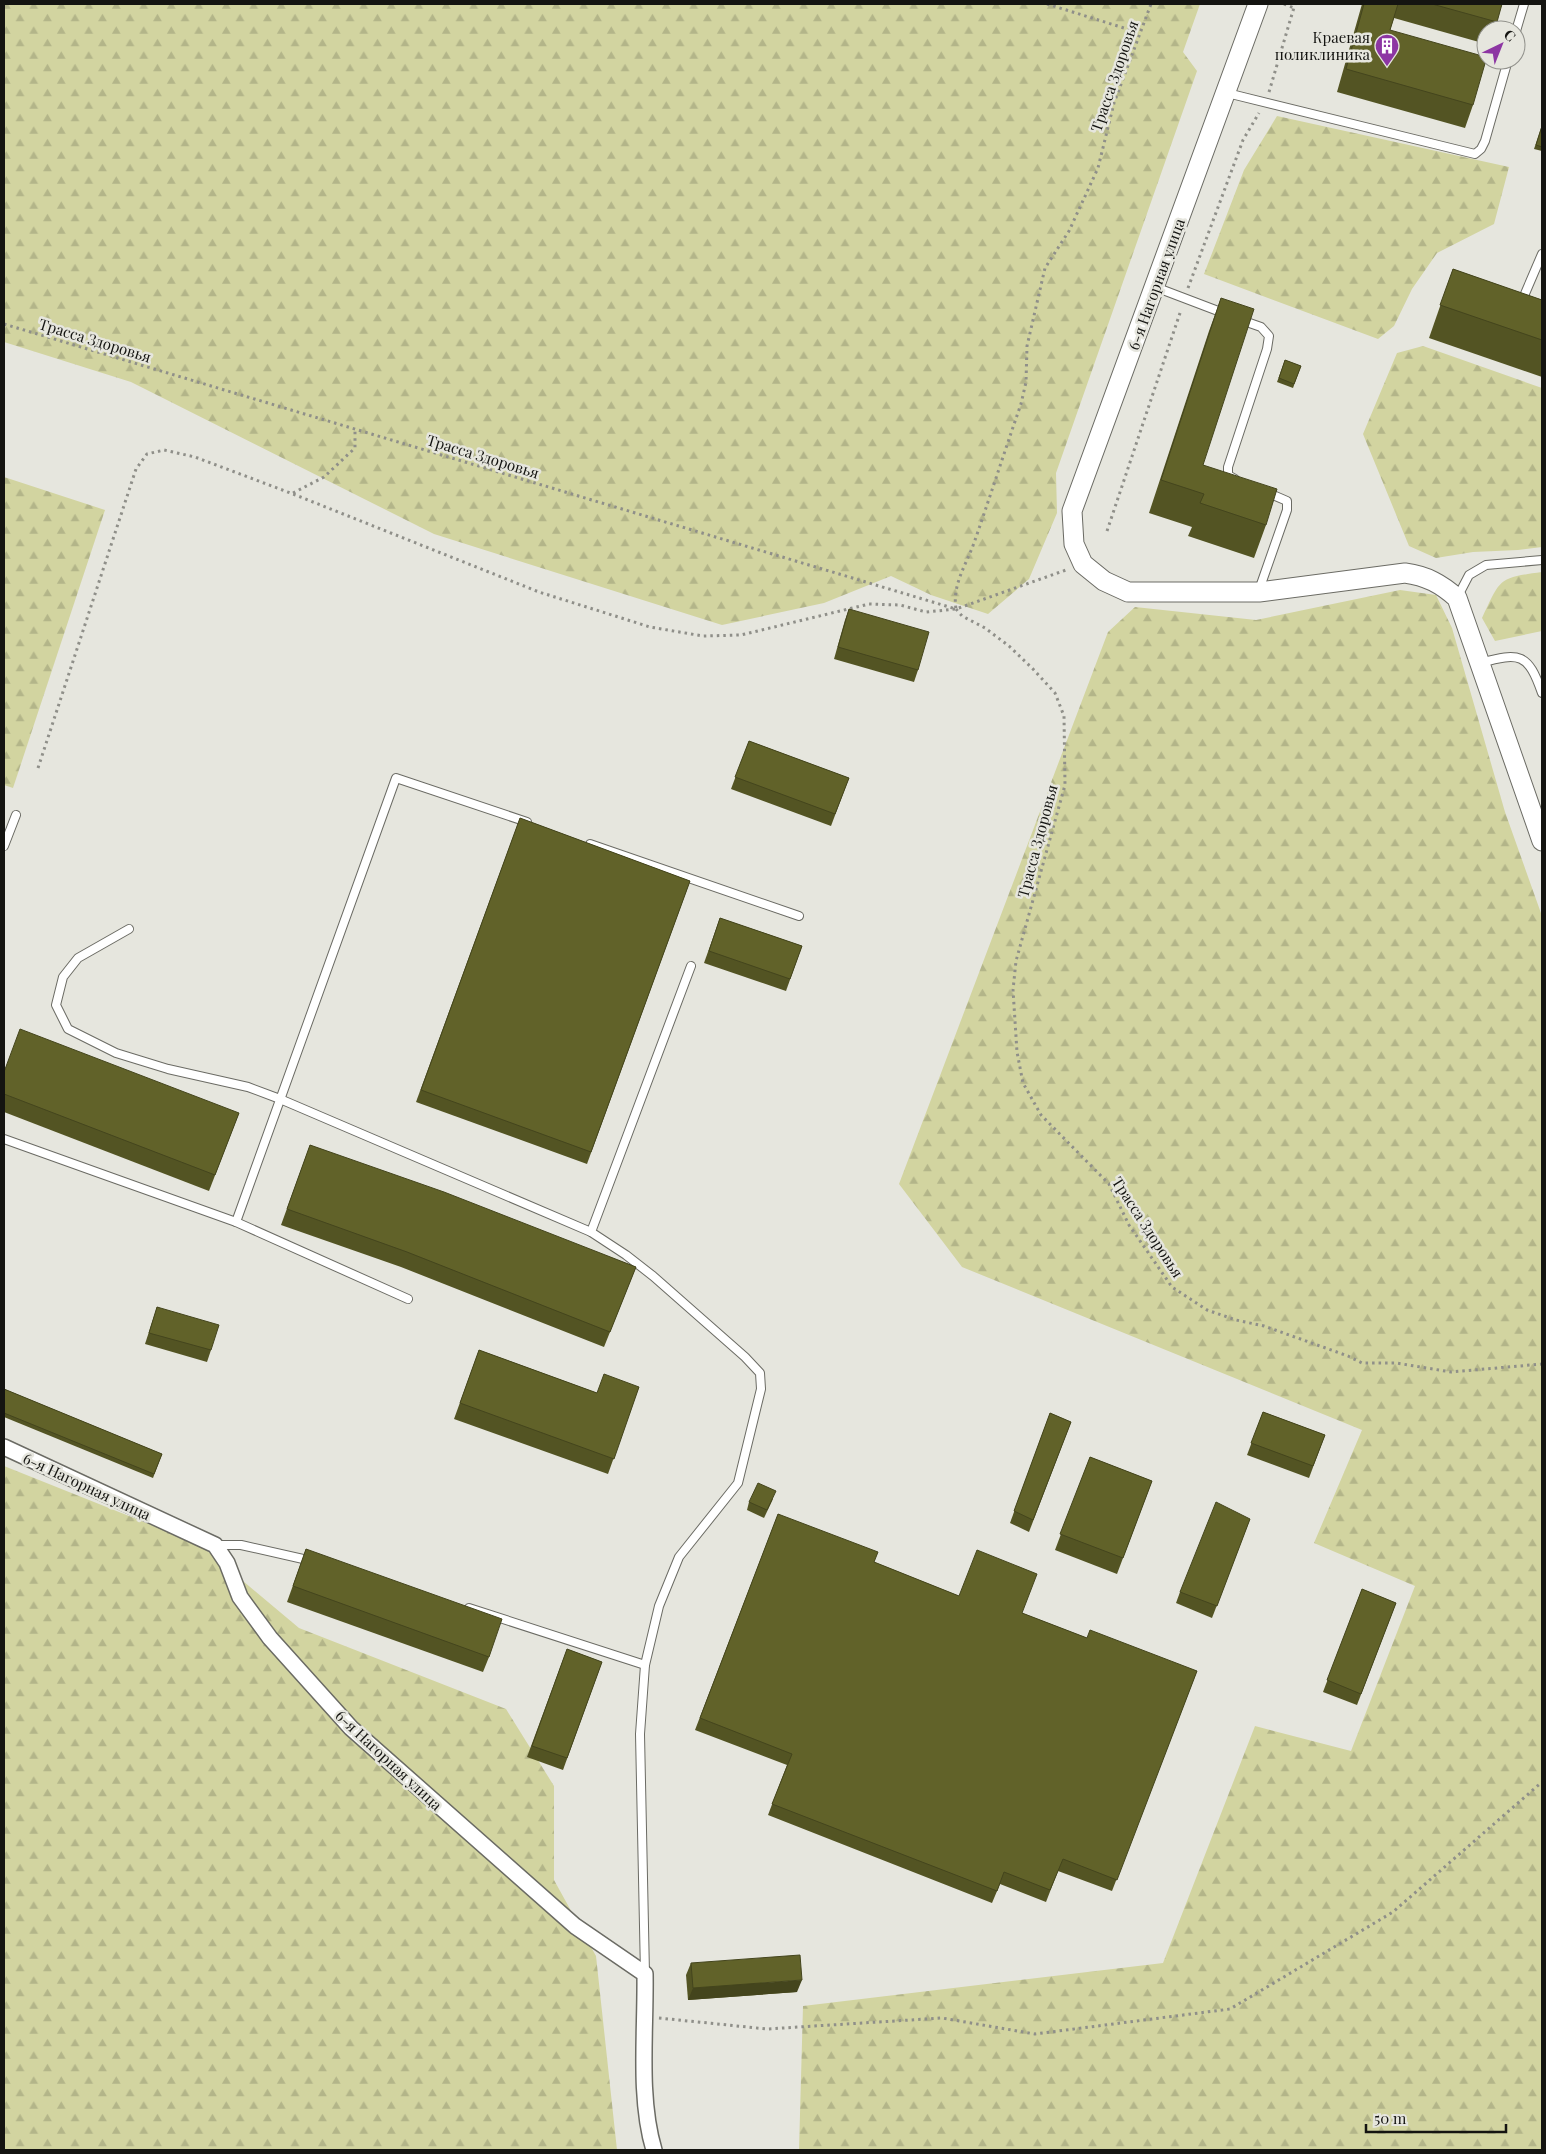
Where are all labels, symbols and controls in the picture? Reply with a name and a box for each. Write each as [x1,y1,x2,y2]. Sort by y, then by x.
street label: Трасса Здоровья [1086,18,1142,134]
north arrow [1476,20,1526,70]
text: С [1500,25,1520,46]
place label: Краевая поликлиника [1275,27,1371,64]
building icon: Краевая поликлиника [1374,33,1400,67]
street label: 6-я Нагорная улица [1123,215,1189,353]
street label: Трасса Здоровья [36,313,154,367]
street label: Трасса Здоровья [424,429,542,483]
street label: Трасса Здоровья [1012,782,1062,900]
street label: Трасса Здоровья [1108,1173,1188,1281]
street label: 6-я Нагорная улица [20,1448,155,1525]
street label: 6-я Нагорная улица [331,1705,447,1815]
scale bar [1366,2102,1506,2134]
text: 50 m [1374,2108,1407,2128]

